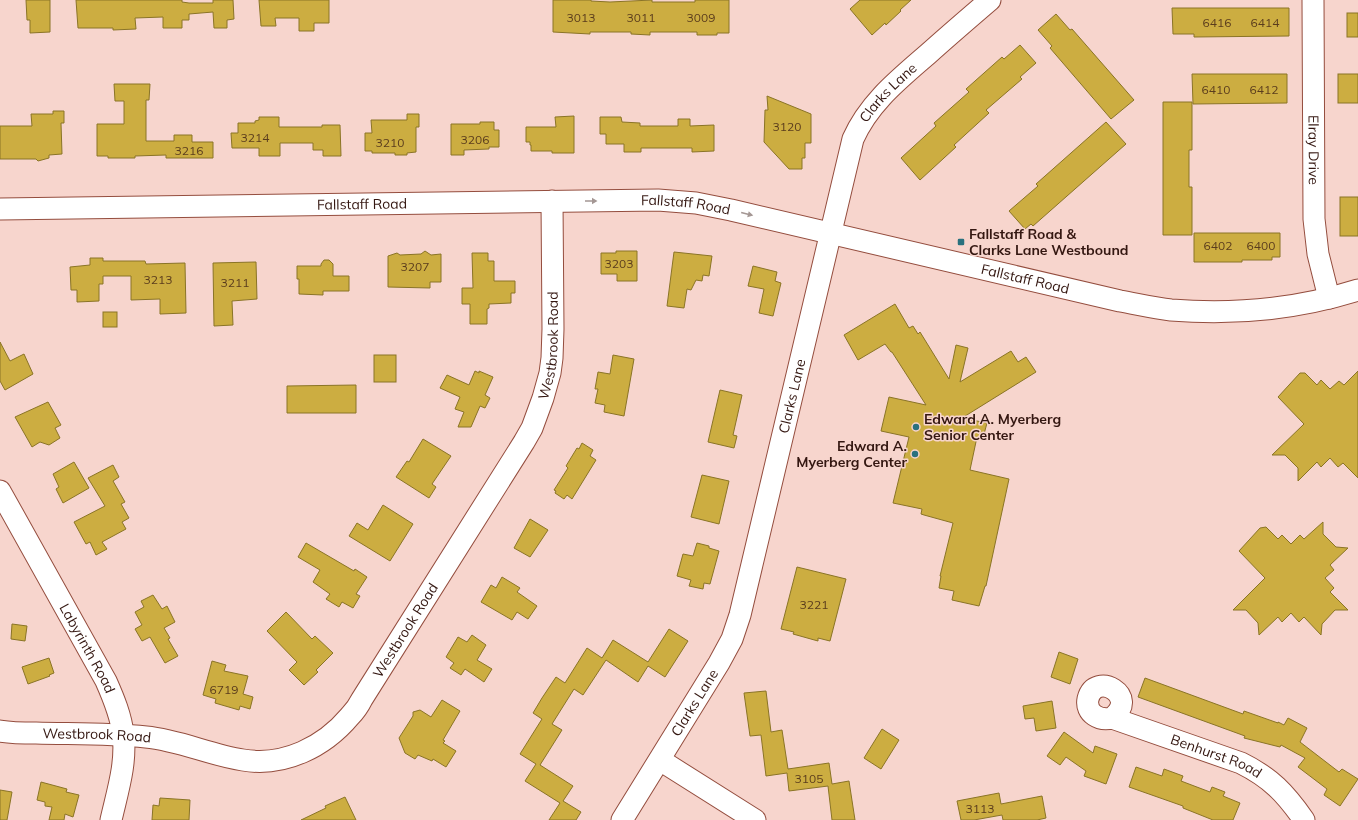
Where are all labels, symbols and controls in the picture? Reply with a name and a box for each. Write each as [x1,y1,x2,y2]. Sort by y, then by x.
house number: 3013 [567,10,595,25]
house number: 3011 [627,10,655,25]
house number: 3009 [687,10,715,25]
house number: 6416 [1203,15,1231,30]
house number: 6414 [1251,15,1279,30]
street label: Clarks Lane [855,59,920,126]
house number: 6410 [1202,82,1230,97]
house number: 6412 [1250,82,1278,97]
street label: Elray Drive [1305,115,1323,185]
house number: 3120 [773,119,801,134]
house number: 3214 [241,130,269,145]
house number: 3206 [461,132,489,147]
house number: 3210 [376,135,404,150]
house number: 3216 [175,143,203,158]
street label: Fallstaff Road [641,191,732,219]
street label: Fallstaff Road [317,194,407,214]
one-way arrow [585,198,598,204]
one-way arrow [742,211,754,217]
place label: Fallstaff Road & Clarks Lane Westbound [969,225,1129,259]
marker: Fallstaff Road & Clarks Lane Westbound [956,237,966,247]
house number: 6402 [1204,238,1232,253]
house number: 6400 [1247,238,1275,253]
house number: 3203 [605,256,633,271]
house number: 3207 [401,259,429,274]
street label: Fallstaff Road [979,260,1071,298]
house number: 3213 [144,272,172,287]
house number: 3211 [221,275,249,290]
street label: Westbrook Road [534,291,562,402]
street label: Clarks Lane [774,357,809,435]
place label: Edward A. Myerberg Senior Center [924,410,1061,444]
marker: Edward A. Myerberg Senior Center [911,422,921,432]
place label: Edward A. Myerberg Center [796,437,907,471]
marker: Edward A. Myerberg Center [910,449,920,459]
street label: Westbrook Road [369,580,442,681]
house number: 3221 [800,597,828,612]
street label: Labyrinth Road [56,600,119,696]
street label: Clarks Lane [667,666,722,740]
house number: 6719 [210,682,238,697]
street label: Westbrook Road [42,724,152,746]
street label: Benhurst Road [1168,730,1265,782]
house number: 3105 [795,771,823,786]
house number: 3113 [966,801,994,816]

